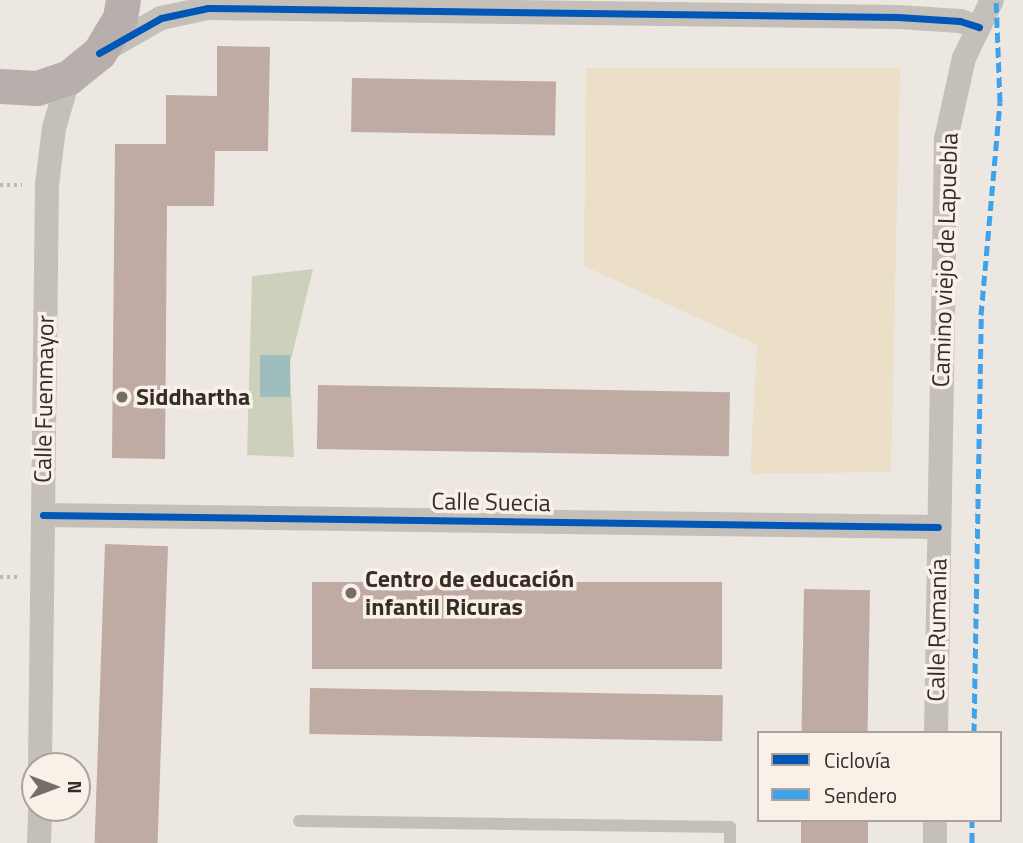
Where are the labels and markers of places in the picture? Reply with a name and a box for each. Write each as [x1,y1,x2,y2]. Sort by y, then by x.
place label: Siddhartha [136,383,250,411]
marker: Siddhartha [114,389,130,405]
place label: Centro de educación infantil Ricuras [365,565,574,621]
marker: Centro de educación infantil Ricuras [343,585,359,601]

